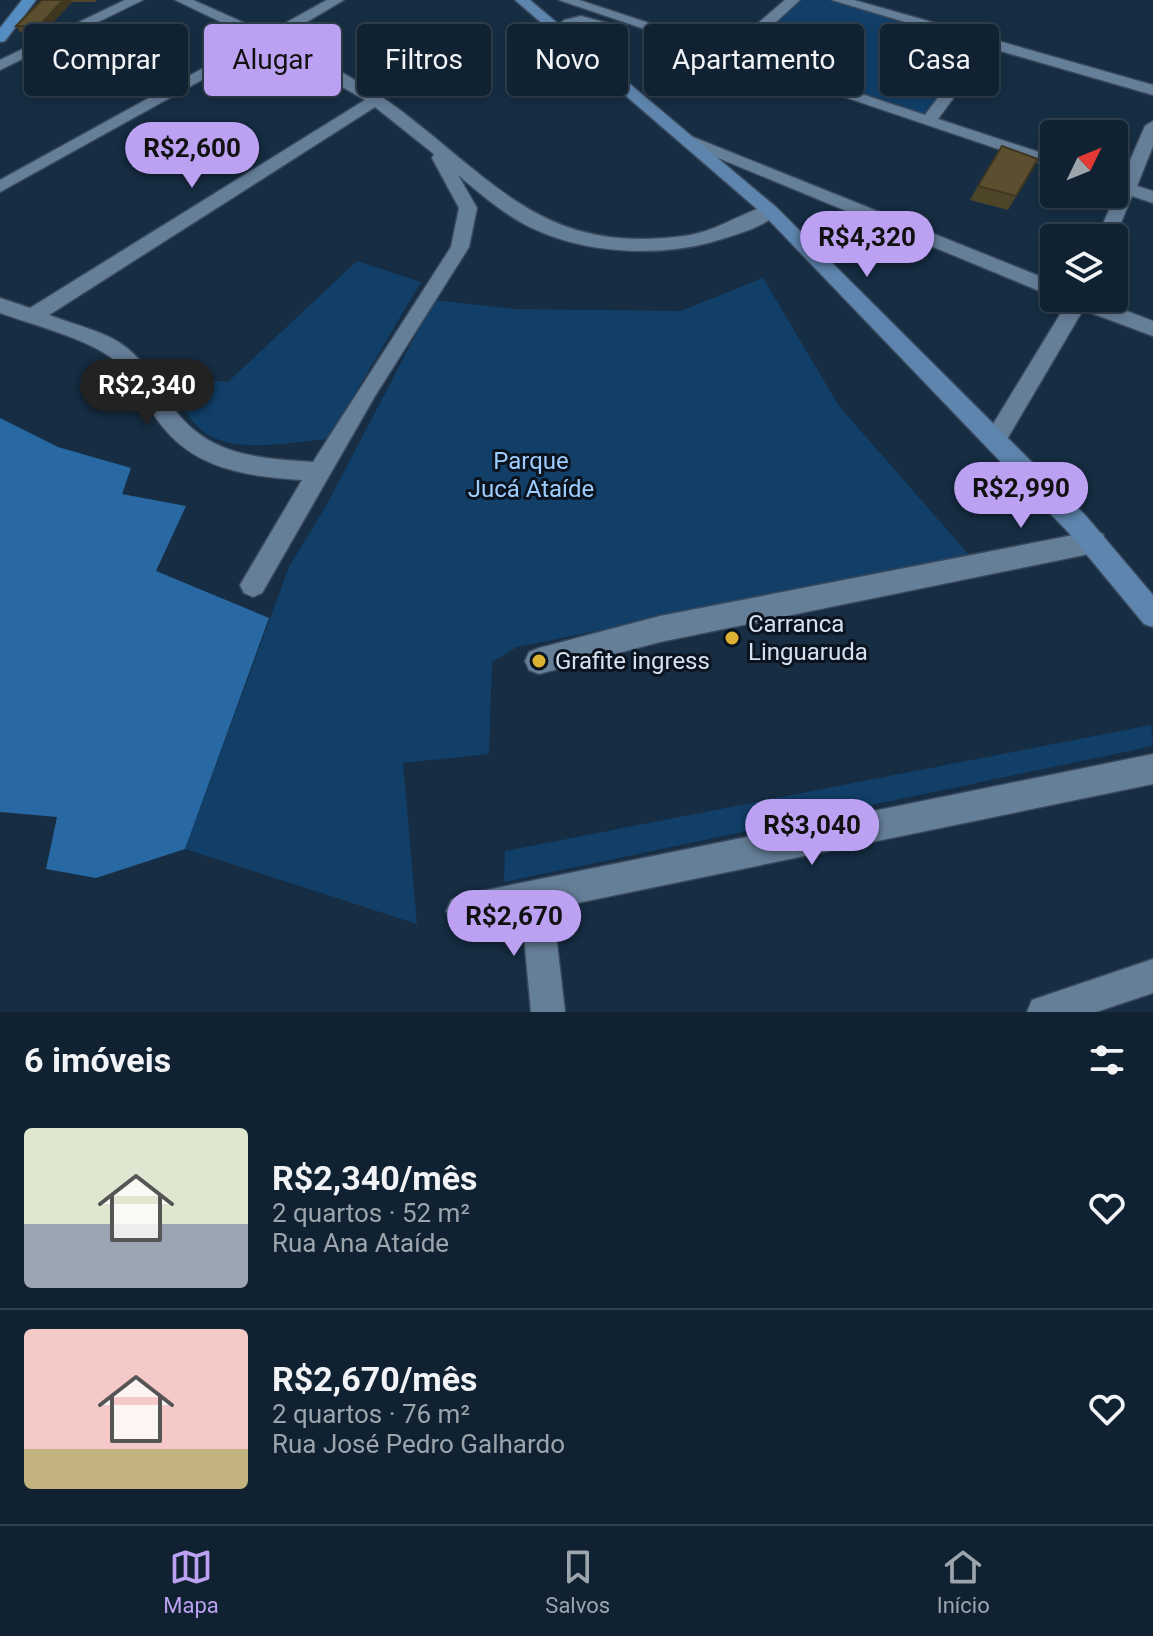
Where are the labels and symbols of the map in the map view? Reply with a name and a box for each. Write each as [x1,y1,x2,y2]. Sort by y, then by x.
north arrow [1040,120,1128,208]
pin: R$2,600 [118,122,266,190]
pin: R$4,320 [793,211,941,279]
pin: R$2,340 [73,359,221,427]
park label: Parque Jucá Ataíde [468,447,594,503]
pin: R$2,990 [947,462,1095,530]
place label: Carranca Linguaruda [748,610,868,666]
marker: Carranca Linguaruda [723,629,741,647]
place label: Grafite ingress [555,647,710,675]
marker: Grafite ingress [530,652,548,670]
pin: R$3,040 [738,799,886,867]
pin: R$2,670 [440,890,588,958]

